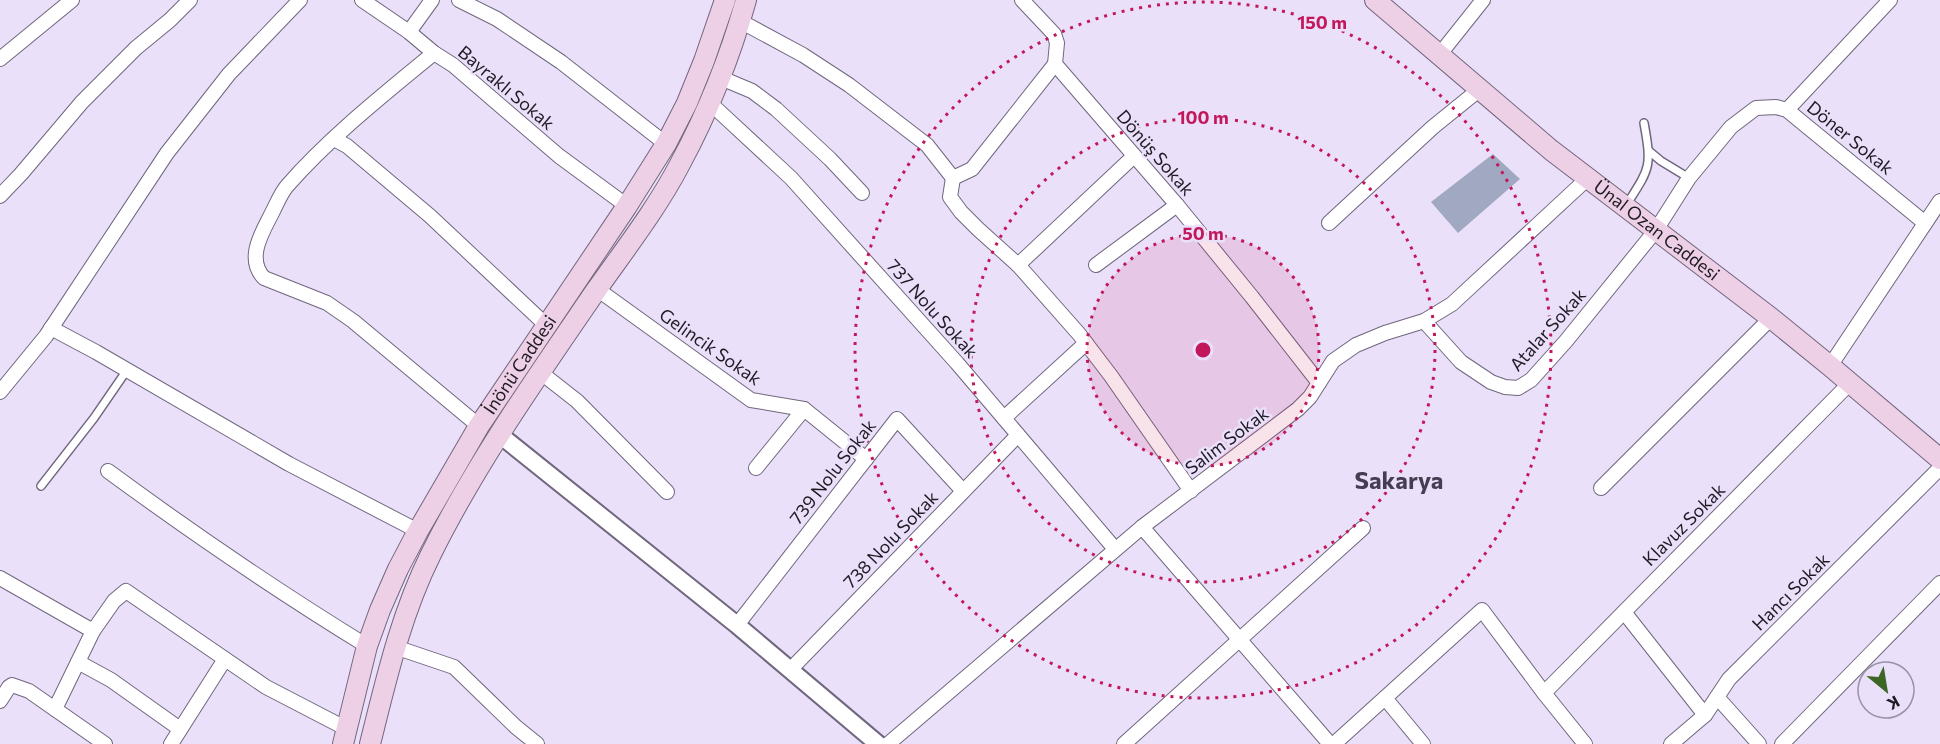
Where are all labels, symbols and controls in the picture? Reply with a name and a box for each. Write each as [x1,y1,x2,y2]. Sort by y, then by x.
text: 150 m [1297,11,1347,33]
street label: Bayraklı Sokak [454,40,560,134]
street label: Döner Sokak [1803,96,1898,179]
street label: Dönüş Sokak [1113,105,1199,200]
text: 100 m [1177,106,1229,128]
street label: Ünal Ozan Caddesi [1590,175,1724,285]
text: 50 m [1182,222,1224,244]
street label: 737 Nolu Sokak [883,254,983,362]
street label: Atalar Sokak [1505,283,1590,375]
street label: Gelincik Sokak [655,303,766,390]
street label: İnönü Caddesi [478,311,560,418]
centre of rings [1193,340,1213,360]
street label: Salim Sokak [1180,402,1273,479]
street label: 739 Nolu Sokak [785,414,880,528]
district label: Sakarya [1355,465,1443,494]
street label: Klavuz Sokak [1637,478,1729,570]
street label: 738 Nolu Sokak [838,486,942,593]
street label: Hancı Sokak [1747,548,1834,635]
north arrow [1856,660,1916,720]
text: K [1884,692,1903,714]

